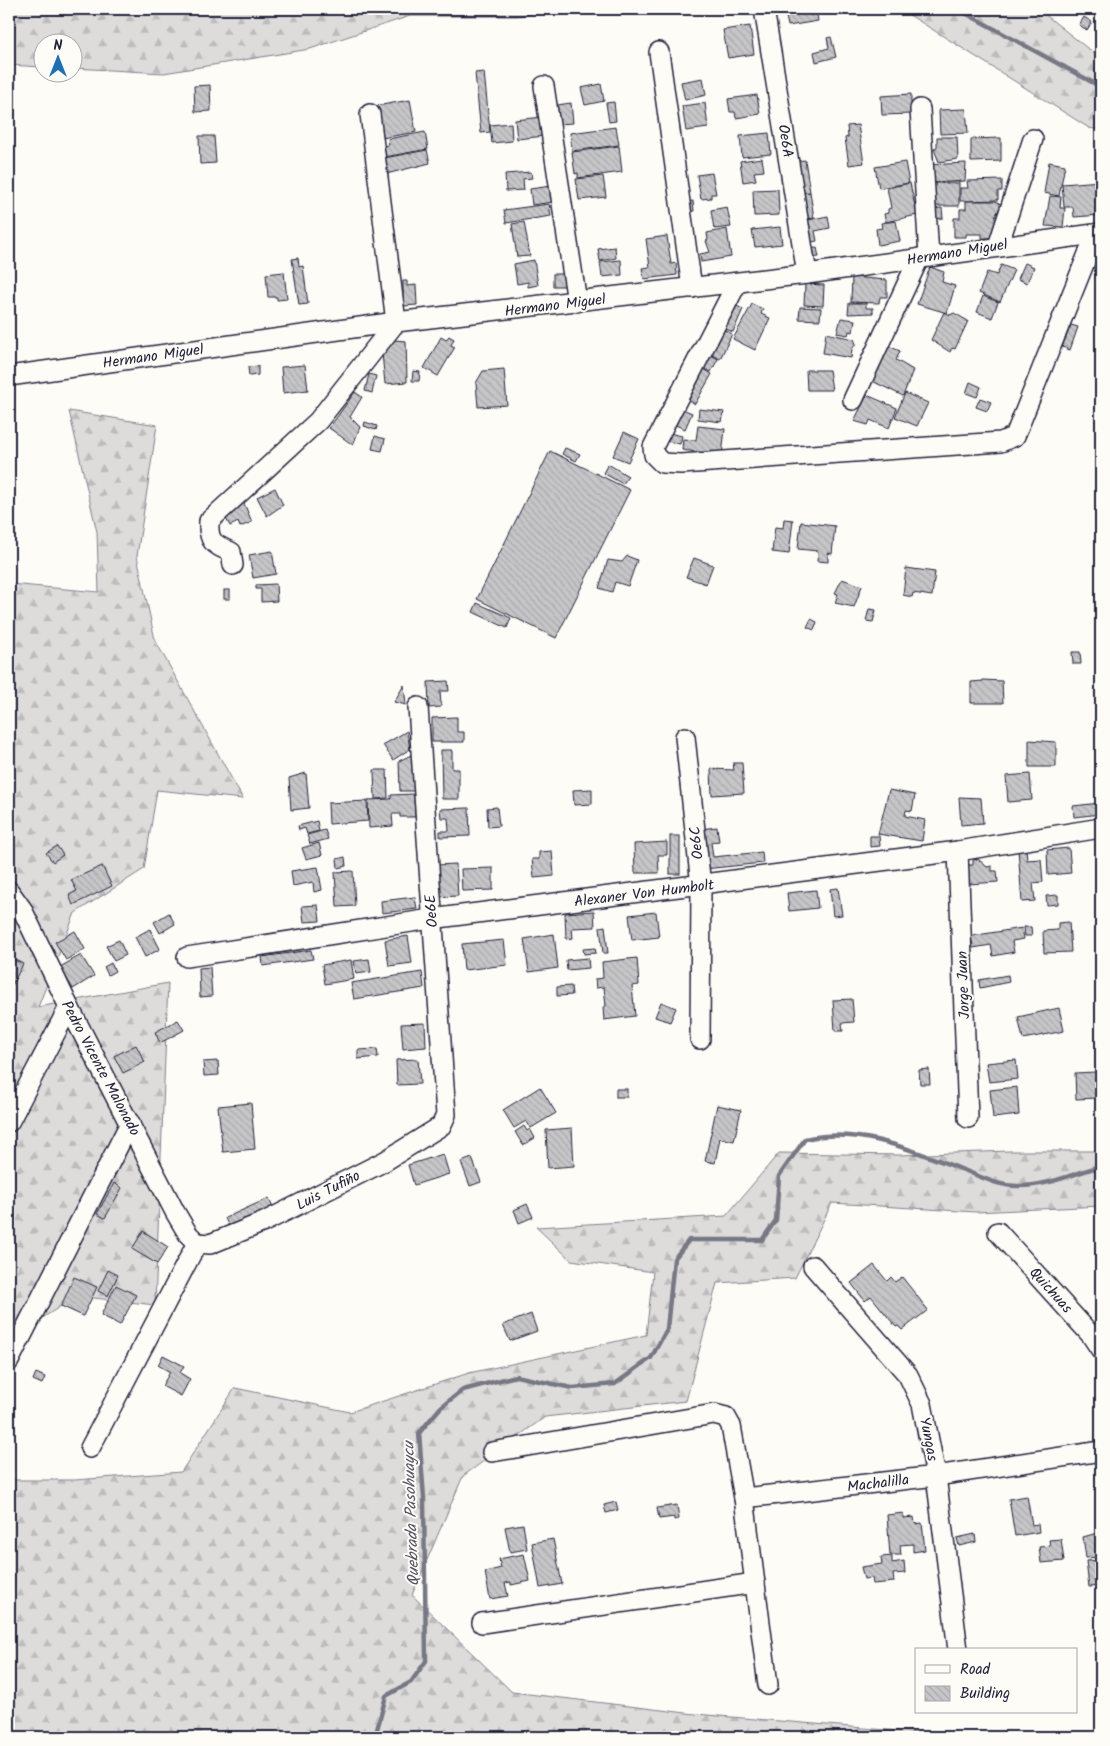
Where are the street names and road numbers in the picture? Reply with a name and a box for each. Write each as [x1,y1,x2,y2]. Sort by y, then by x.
street label: Oe6A [771,123,799,160]
street label: Hermano Miguel [905,233,1010,273]
street label: Hermano Miguel [503,288,607,324]
street label: Hermano Miguel [101,338,205,376]
street label: Oe6C [683,825,711,861]
street label: Alexaner Von Humbolt [573,873,716,914]
street label: Oe6E [419,892,445,928]
street label: Jorge Juan [951,951,977,1019]
street label: Pedro Vicente Malonado [54,996,146,1141]
street label: Luis Tufiño [292,1164,365,1217]
street label: Quichuas [1023,1262,1078,1320]
street label: Yungas [912,1415,944,1464]
street label: Machalilla [846,1468,910,1500]

